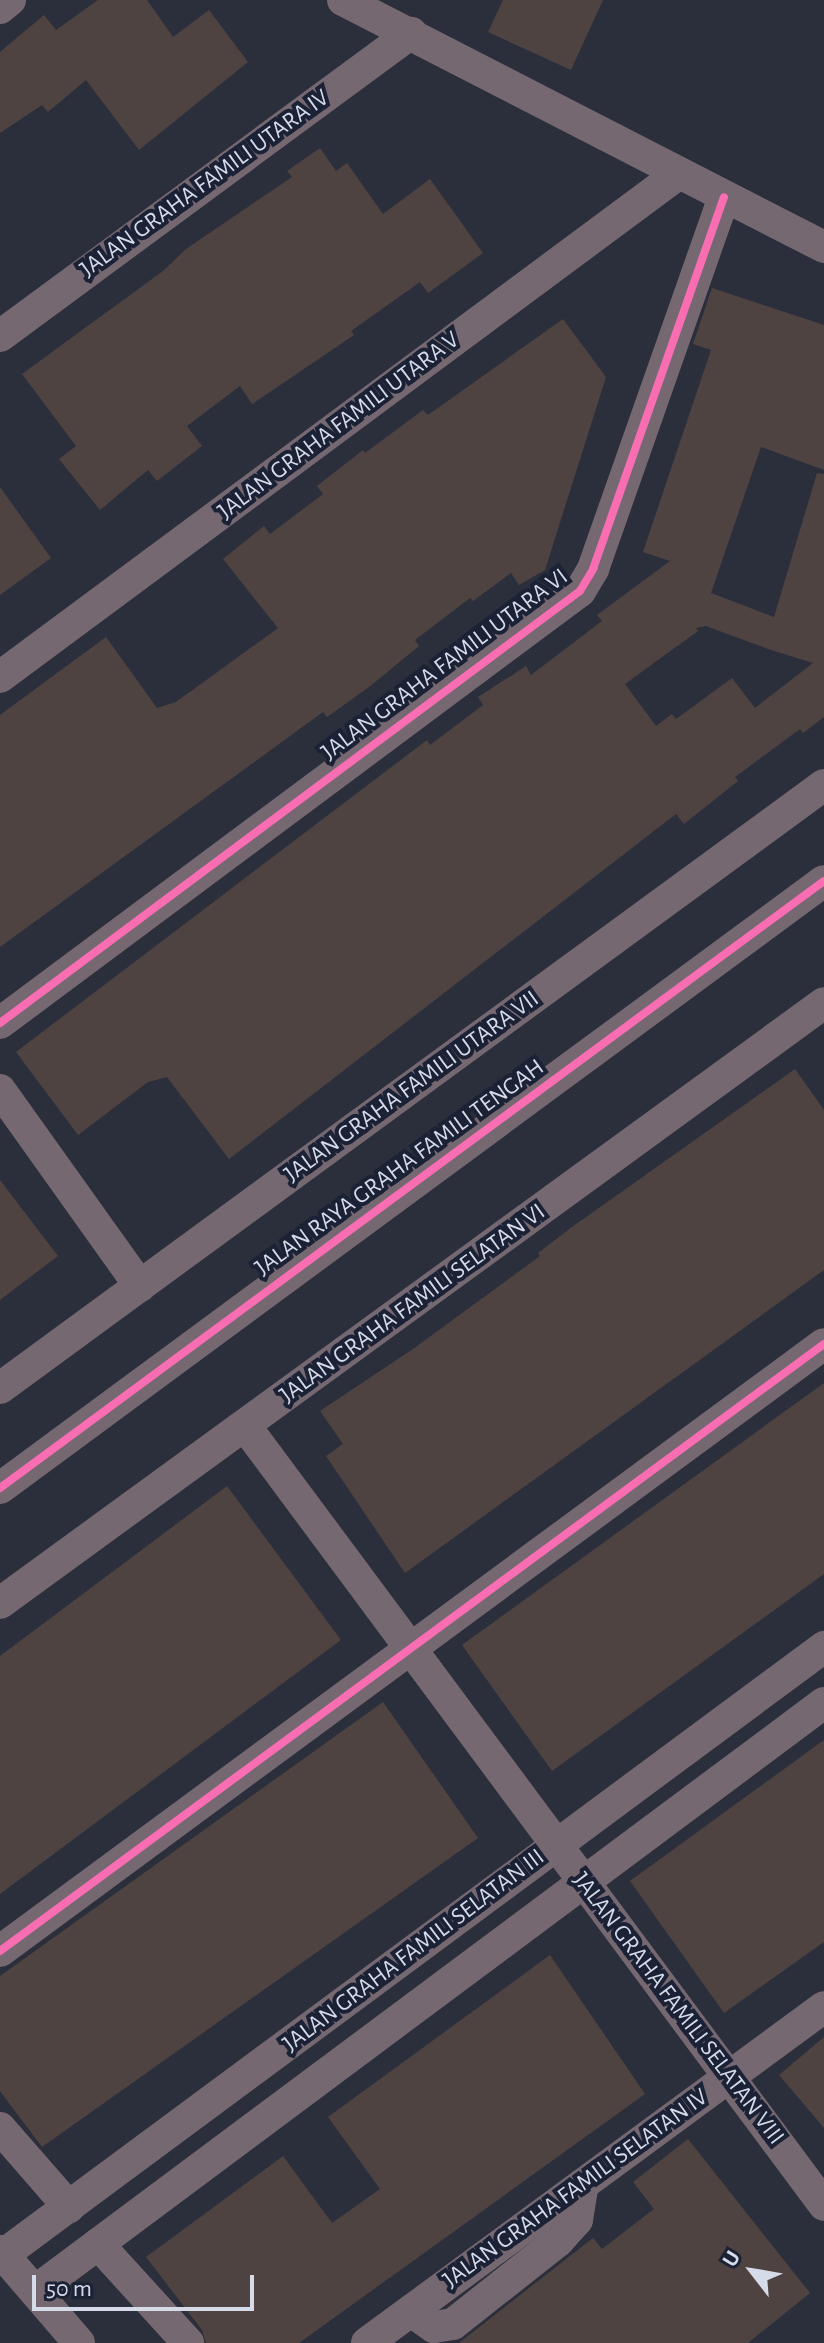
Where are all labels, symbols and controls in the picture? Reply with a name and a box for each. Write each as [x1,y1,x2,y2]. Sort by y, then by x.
street label: JALAN GRAHA FAMILI UTARA IV [75,84,335,284]
street label: JALAN GRAHA FAMILI UTARA V [213,326,465,526]
street label: JALAN GRAHA FAMILI UTARA VI [316,563,574,767]
street label: JALAN GRAHA FAMILI UTARA VII [279,985,545,1189]
street label: JALAN RAYA GRAHA FAMILI TENGAH [250,1053,550,1283]
street label: JALAN GRAHA FAMILI SELATAN VI [275,1198,551,1410]
street label: JALAN GRAHA FAMILI SELATAN III [277,1843,551,2059]
street label: JALAN GRAHA FAMILI SELATAN VIII [566,1867,790,2151]
street label: JALAN GRAHA FAMILI SELATAN IV [438,2083,714,2295]
north arrow [712,2231,792,2311]
text: U [718,2247,744,2270]
scale bar [36,2259,258,2309]
text: 50 m [46,2277,92,2301]

